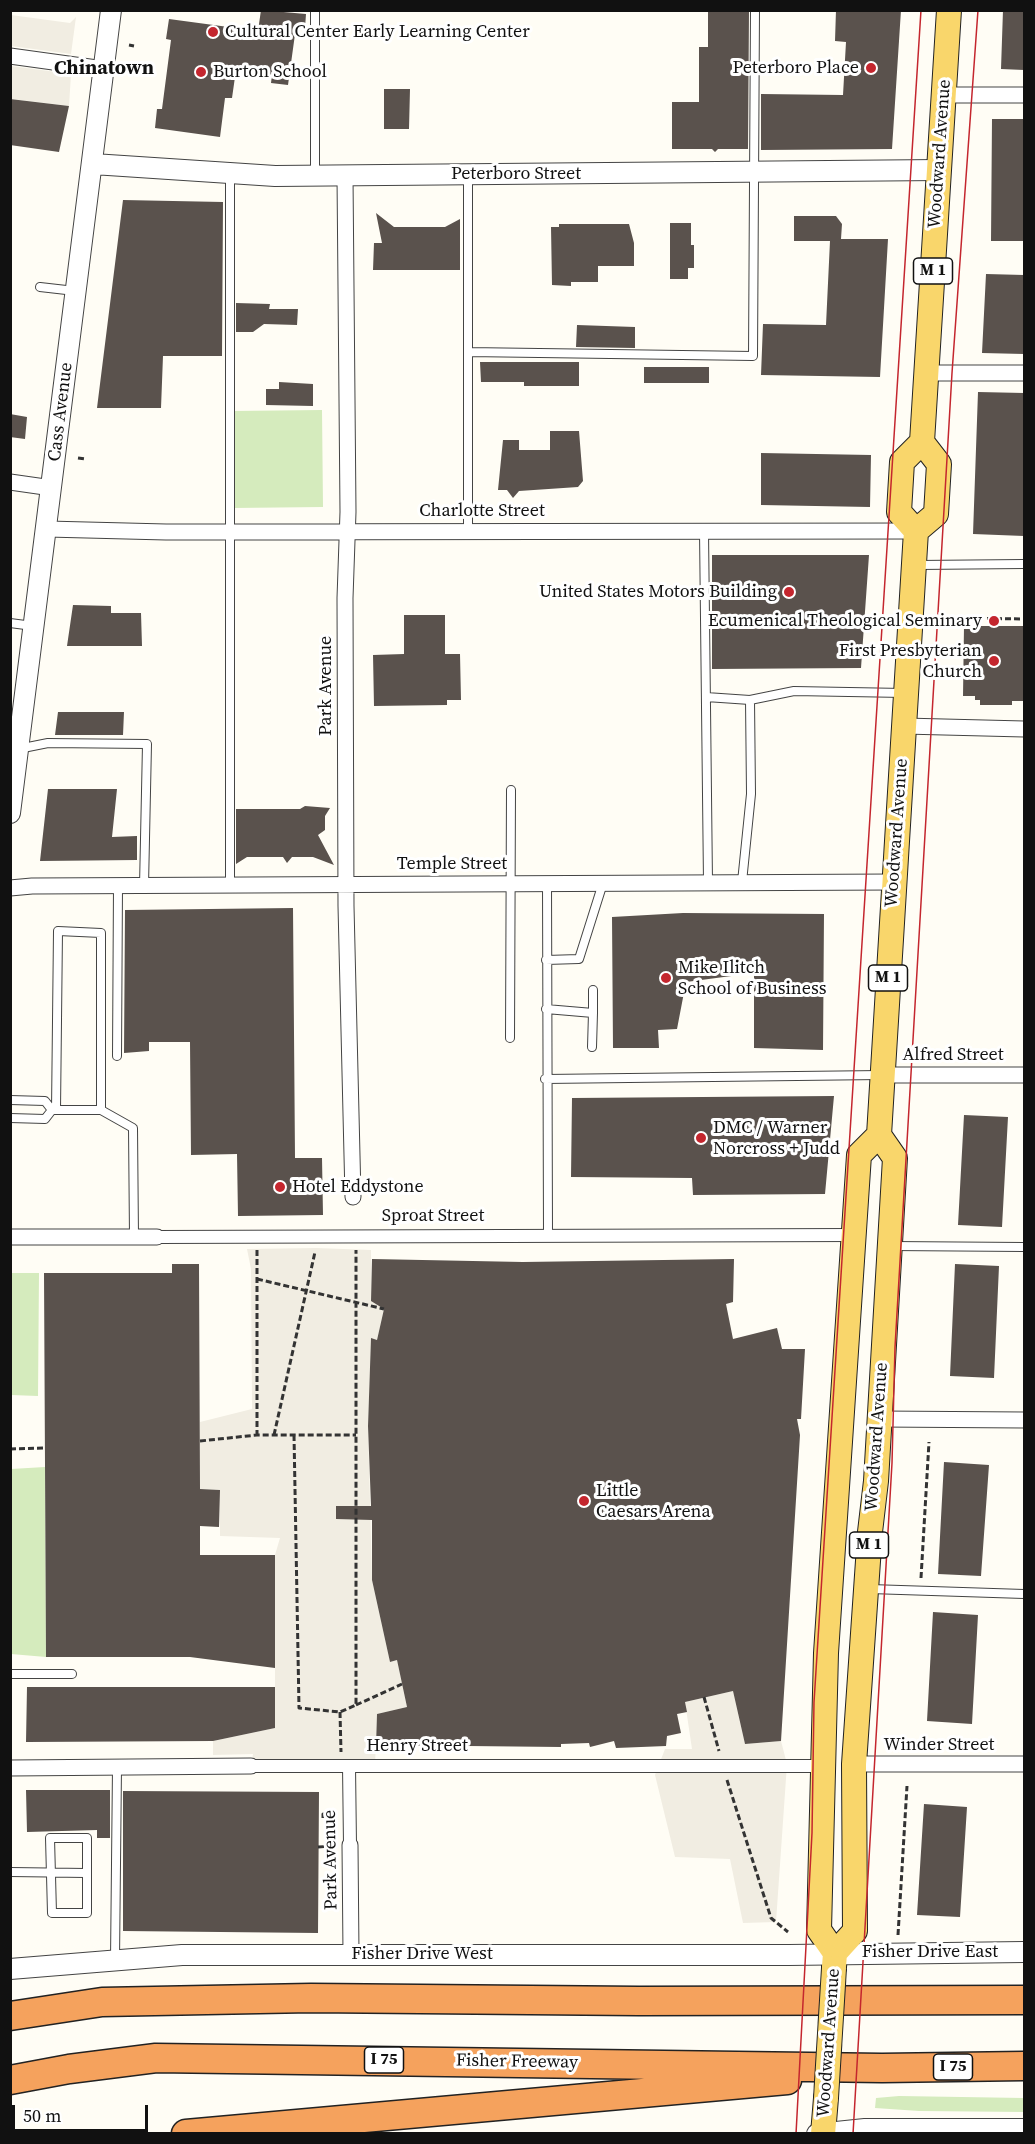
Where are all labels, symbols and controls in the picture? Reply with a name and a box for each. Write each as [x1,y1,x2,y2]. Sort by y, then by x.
place label: Cultural Center Early Learning Center [225,21,530,43]
marker: Cultural Center Early Learning Center [206,25,220,39]
district label: Chinatown [54,57,154,81]
place label: Peterboro Place [732,57,859,79]
place label: Burton School [213,61,327,83]
marker: Peterboro Place [864,61,878,75]
marker: Burton School [194,65,208,79]
street label: Woodward Avenue [924,79,956,229]
street label: Peterboro Street [451,163,581,185]
road number: M 1 [914,258,952,284]
street label: Cass Avenue [44,361,78,463]
street label: Charlotte Street [419,500,545,522]
place label: United States Motors Building [539,581,777,603]
marker: United States Motors Building [782,585,796,599]
place label: Ecumenical Theological Seminary [708,610,982,632]
marker: Ecumenical Theological Seminary [987,614,1001,628]
street label: Park Avenue [315,636,337,736]
place label: First Presbyterian Church [839,640,982,682]
marker: First Presbyterian Church [987,654,1001,668]
street label: Woodward Avenue [881,758,913,908]
street label: Temple Street [397,853,507,875]
place label: Mike Ilitch School of Business [678,957,827,1000]
road number: M 1 [868,965,908,991]
marker: Mike Ilitch School of Business [659,971,673,985]
street label: Alfred Street [902,1044,1004,1066]
place label: DMC / Warner Norcross + Judd [713,1117,840,1160]
marker: DMC / Warner Norcross + Judd [694,1131,708,1145]
place label: Hotel Eddystone [292,1176,424,1198]
marker: Hotel Eddystone [273,1180,287,1194]
street label: Sproat Street [382,1205,484,1227]
street label: Woodward Avenue [861,1362,893,1512]
place label: Little Caesars Arena [596,1480,711,1522]
marker: Little Caesars Arena [577,1494,591,1508]
road number: M 1 [850,1532,888,1558]
street label: Winder Street [884,1734,994,1756]
street label: Henry Street [366,1735,468,1757]
street label: Park Avenue [319,1810,343,1910]
street label: Fisher Drive East [862,1941,998,1963]
street label: Fisher Drive West [351,1943,493,1965]
street label: Woodward Avenue [813,1968,845,2118]
road number: I 75 [364,2047,404,2073]
street label: Fisher Freeway [456,2050,578,2074]
road number: I 75 [934,2054,972,2080]
scale bar [15,2093,152,2131]
text: 50 m [23,2103,61,2128]

